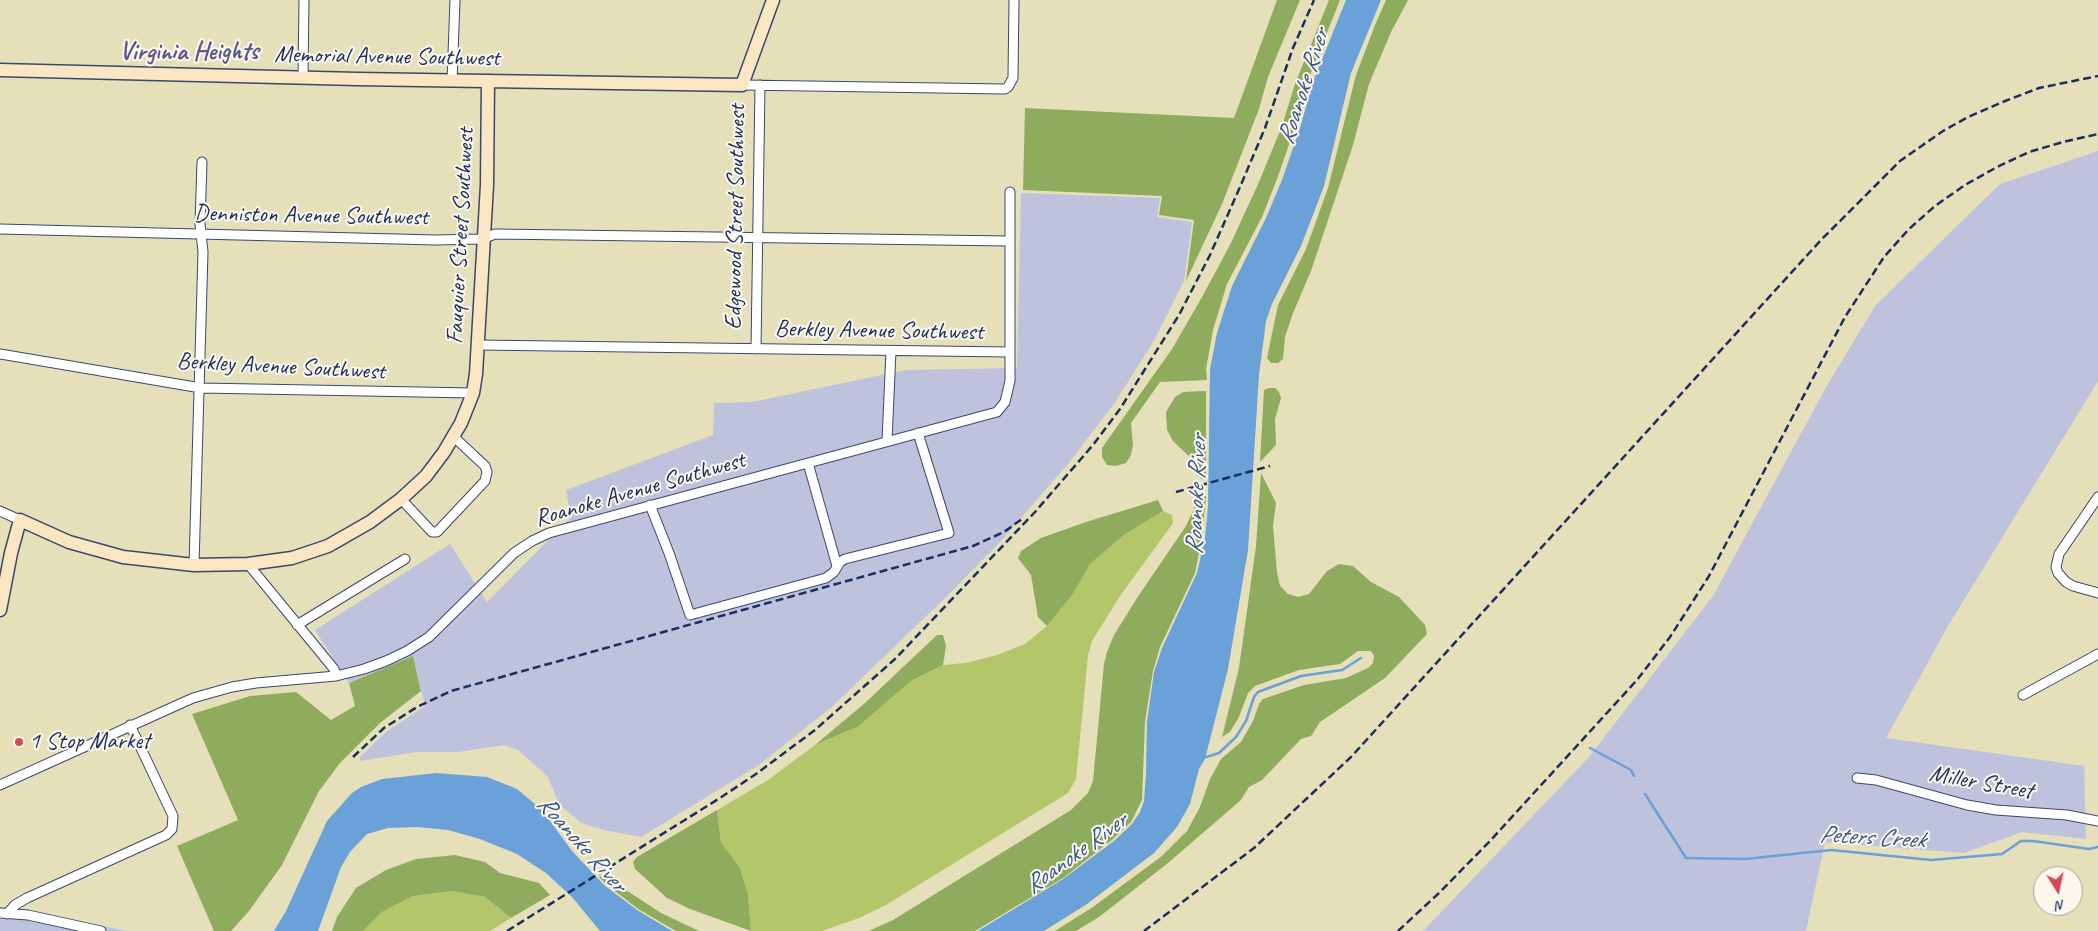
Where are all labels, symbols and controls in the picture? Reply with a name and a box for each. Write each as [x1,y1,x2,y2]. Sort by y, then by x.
water label: Roanoke River [1271,26,1337,148]
district label: Virginia Heights [119,37,259,67]
street label: Memorial Avenue Southwest [274,41,500,73]
street label: Edgewood Street Southwest [720,104,752,330]
street label: Fauquier Street Southwest [441,127,481,345]
street label: Denniston Avenue Southwest [194,200,428,232]
street label: Berkley Avenue Southwest [775,315,983,347]
street label: Berkley Avenue Southwest [176,347,386,387]
water label: Roanoke River [1180,435,1214,555]
street label: Roanoke Avenue Southwest [532,446,748,534]
place label: 1 Stop Market [29,728,150,756]
marker: 1 Stop Market [13,736,25,748]
street label: Miller Street [1927,760,2035,806]
water label: Roanoke River [530,790,632,898]
water label: Roanoke River [1019,807,1133,901]
water label: Peters Creek [1819,820,1925,856]
north arrow [2033,866,2083,916]
text: N [2055,896,2066,914]

